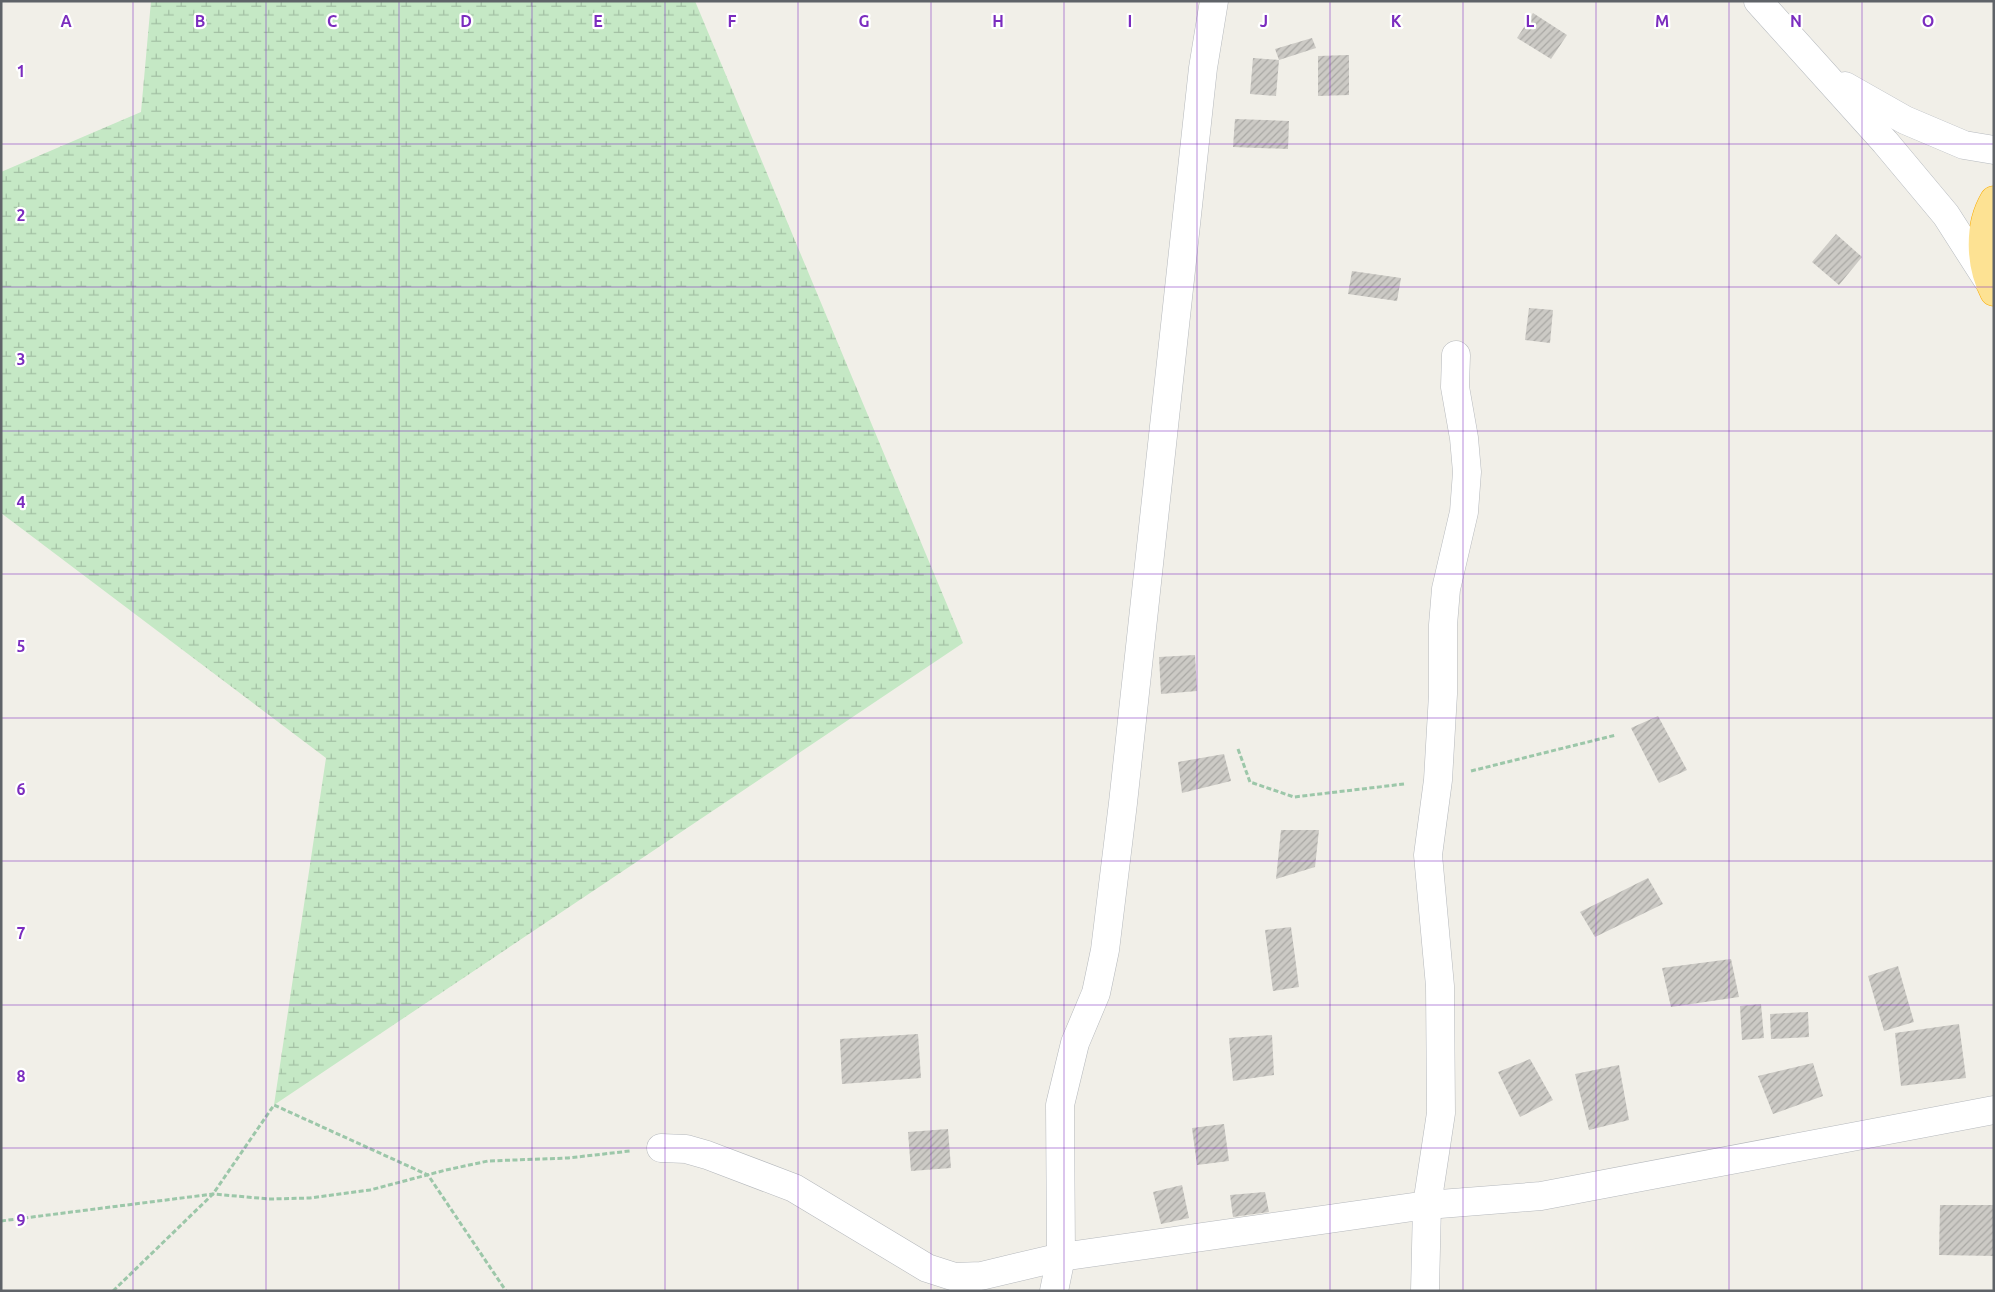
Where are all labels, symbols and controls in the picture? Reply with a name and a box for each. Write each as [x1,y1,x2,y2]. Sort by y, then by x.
text: A [60,12,72,30]
text: B [195,12,205,30]
text: C [327,12,337,30]
text: D [460,12,472,30]
text: E [593,12,603,30]
text: F [728,12,737,30]
text: G [858,12,870,30]
text: H [992,12,1004,30]
text: I [1128,12,1132,30]
text: J [1260,12,1268,30]
text: K [1391,12,1402,30]
text: L [1526,12,1535,30]
text: M [1655,12,1669,30]
text: N [1790,12,1802,30]
text: O [1922,12,1934,30]
text: 1 [16,62,26,80]
text: 2 [16,206,26,224]
text: 3 [16,350,26,368]
text: 4 [16,493,26,511]
text: 5 [16,637,26,655]
text: 6 [16,780,26,798]
text: 7 [16,924,26,942]
text: 8 [16,1067,26,1085]
text: 9 [16,1211,26,1229]

